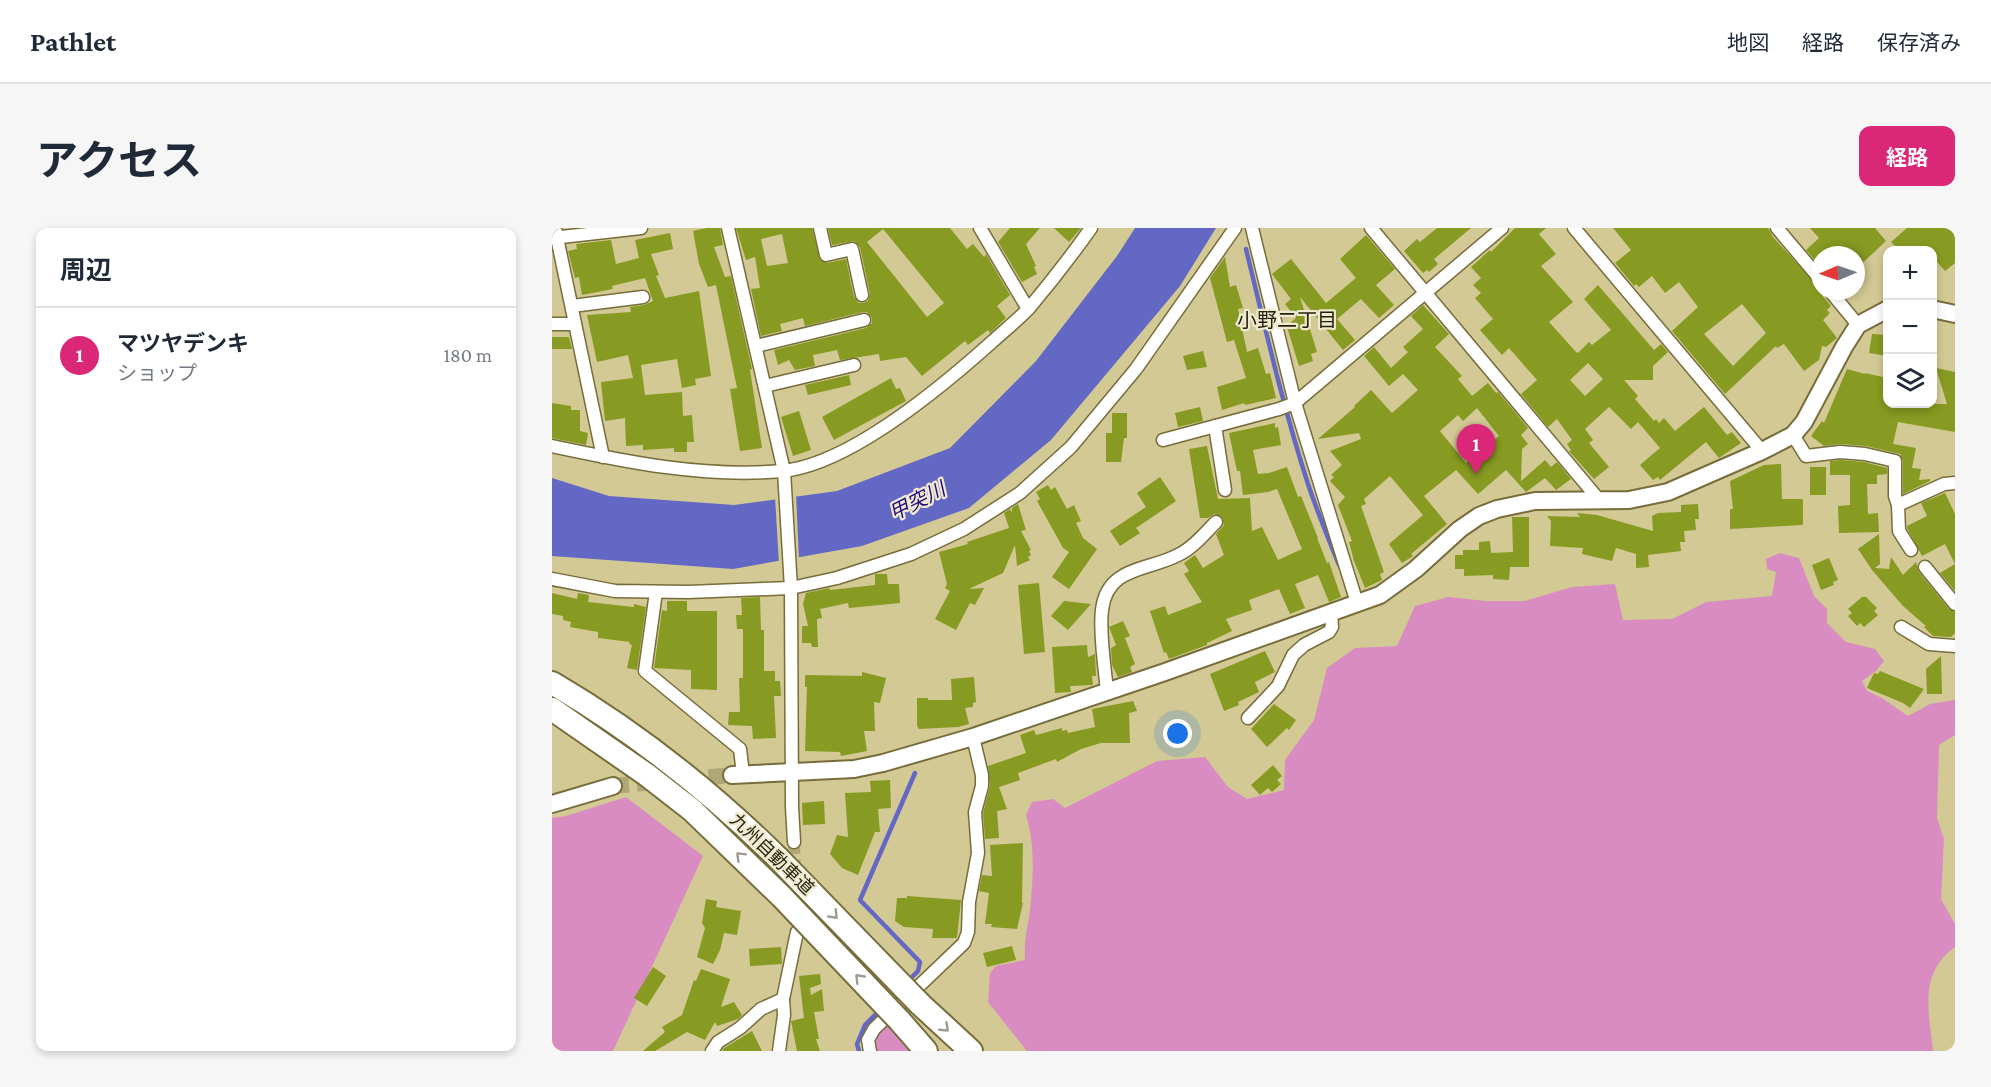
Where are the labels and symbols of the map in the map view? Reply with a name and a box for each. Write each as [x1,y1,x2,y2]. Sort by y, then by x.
north arrow [1811,246,1865,300]
district label: 小野二丁目 [1237,309,1337,331]
pin: 1 [1456,424,1496,474]
water label: 甲突川 [885,477,951,524]
your location [1163,719,1192,748]
street label: 九州自動車道 [726,809,818,899]
one-way arrow [737,852,748,863]
one-way arrow [826,908,837,919]
one-way arrow [855,974,866,985]
one-way arrow [939,1021,949,1032]

